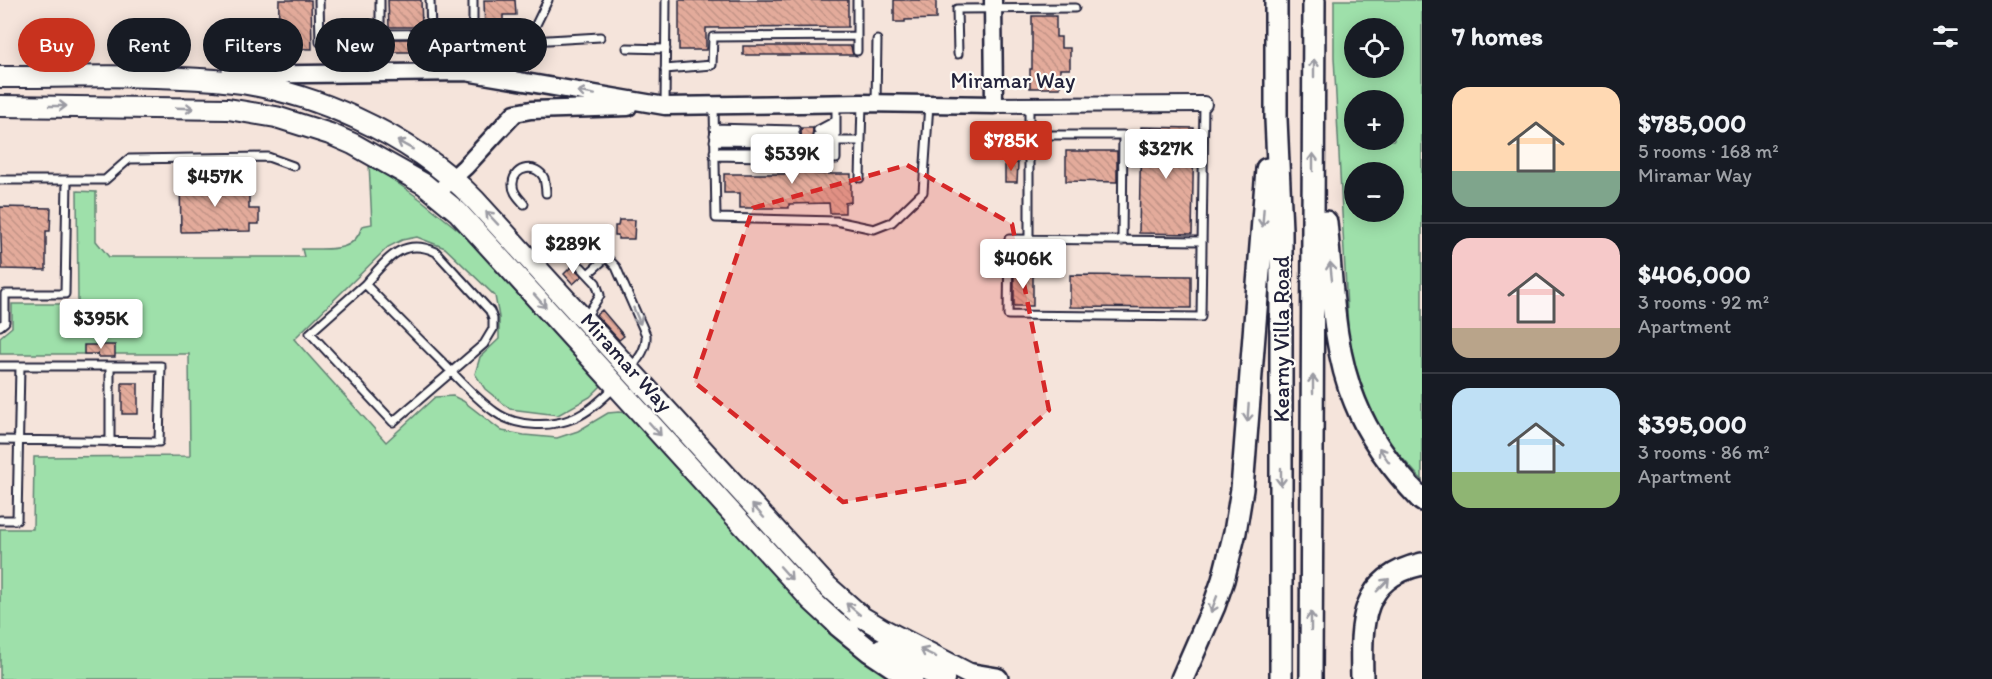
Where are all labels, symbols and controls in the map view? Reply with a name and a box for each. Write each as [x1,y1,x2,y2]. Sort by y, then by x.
chip: Buy [18,18,95,72]
chip: Rent [107,18,191,72]
chip: Filters [203,18,303,72]
chip: New [315,18,395,72]
chip: Apartment [407,18,547,72]
map controls [1344,18,1404,222]
button: locate [1344,18,1404,78]
text: 7 homes [1452,20,1543,52]
icon: filters [1929,20,1962,53]
one-way arrow [1308,58,1320,78]
street label: Miramar Way [951,67,1076,94]
one-way arrow [577,87,597,98]
button: + [1344,90,1404,150]
one-way arrow [48,100,68,112]
one-way arrow [174,102,194,114]
text: $785,000 [1638,107,1746,139]
icon: home [1500,111,1572,183]
pin: $785K [969,121,1053,172]
text: $785K [984,128,1038,152]
pin: $327K [1124,129,1208,180]
pin: $539K [750,134,834,185]
text: $327K [1139,136,1193,160]
one-way arrow [397,138,414,150]
text: 5 rooms · 168 m² [1638,139,1779,163]
text: $539K [765,141,819,165]
one-way arrow [1307,152,1319,172]
pin: $457K [173,157,257,208]
button: − [1344,162,1404,222]
text: Miramar Way [1638,163,1752,187]
text: $457K [187,164,243,188]
one-way arrow [1257,208,1268,228]
one-way arrow [485,211,499,226]
pin: $289K [531,224,615,275]
text: $289K [546,231,600,255]
pin: $406K [981,239,1065,290]
text: $406K [994,246,1052,270]
street label: Kearny Villa Road [1268,256,1295,422]
text: $406,000 [1638,258,1751,290]
one-way arrow [1325,261,1336,281]
icon: home [1500,262,1572,334]
text: 3 rooms · 92 m² [1638,290,1769,314]
one-way arrow [533,293,547,308]
pin: $395K [59,299,143,350]
text: $395K [74,306,128,330]
one-way arrow [632,306,644,324]
street label: Miramar Way [575,307,679,418]
text: Apartment [1638,314,1731,338]
one-way arrow [1307,374,1319,394]
one-way arrow [1242,402,1253,422]
text: $395,000 [1638,408,1747,440]
icon: home [1500,412,1572,484]
one-way arrow [648,421,662,436]
text: 3 rooms · 86 m² [1638,440,1770,464]
one-way arrow [1378,448,1390,464]
text: Apartment [1638,464,1731,488]
one-way arrow [1275,467,1287,487]
one-way arrow [751,504,765,519]
one-way arrow [779,565,793,580]
one-way arrow [1375,577,1390,592]
one-way arrow [1208,594,1219,613]
one-way arrow [846,602,861,616]
one-way arrow [1305,611,1317,631]
one-way arrow [919,646,937,658]

